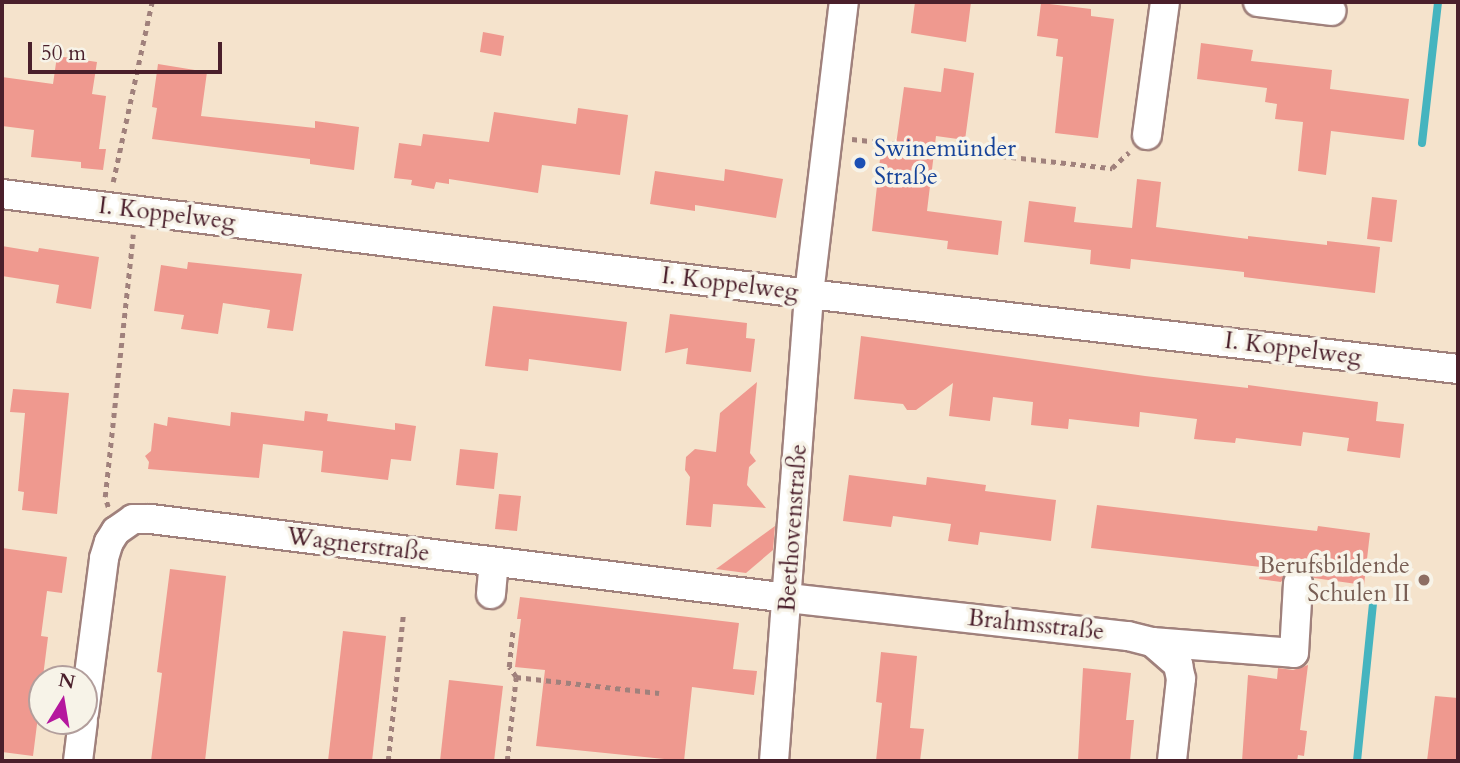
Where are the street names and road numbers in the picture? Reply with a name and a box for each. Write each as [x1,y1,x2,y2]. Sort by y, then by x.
street label: I. Koppelweg [97,191,237,237]
street label: I. Koppelweg [660,261,800,307]
street label: I. Koppelweg [1223,326,1363,372]
street label: Beethovenstraße [773,443,813,613]
street label: Wagnerstraße [285,522,431,568]
street label: Brahmsstraße [966,604,1106,646]

